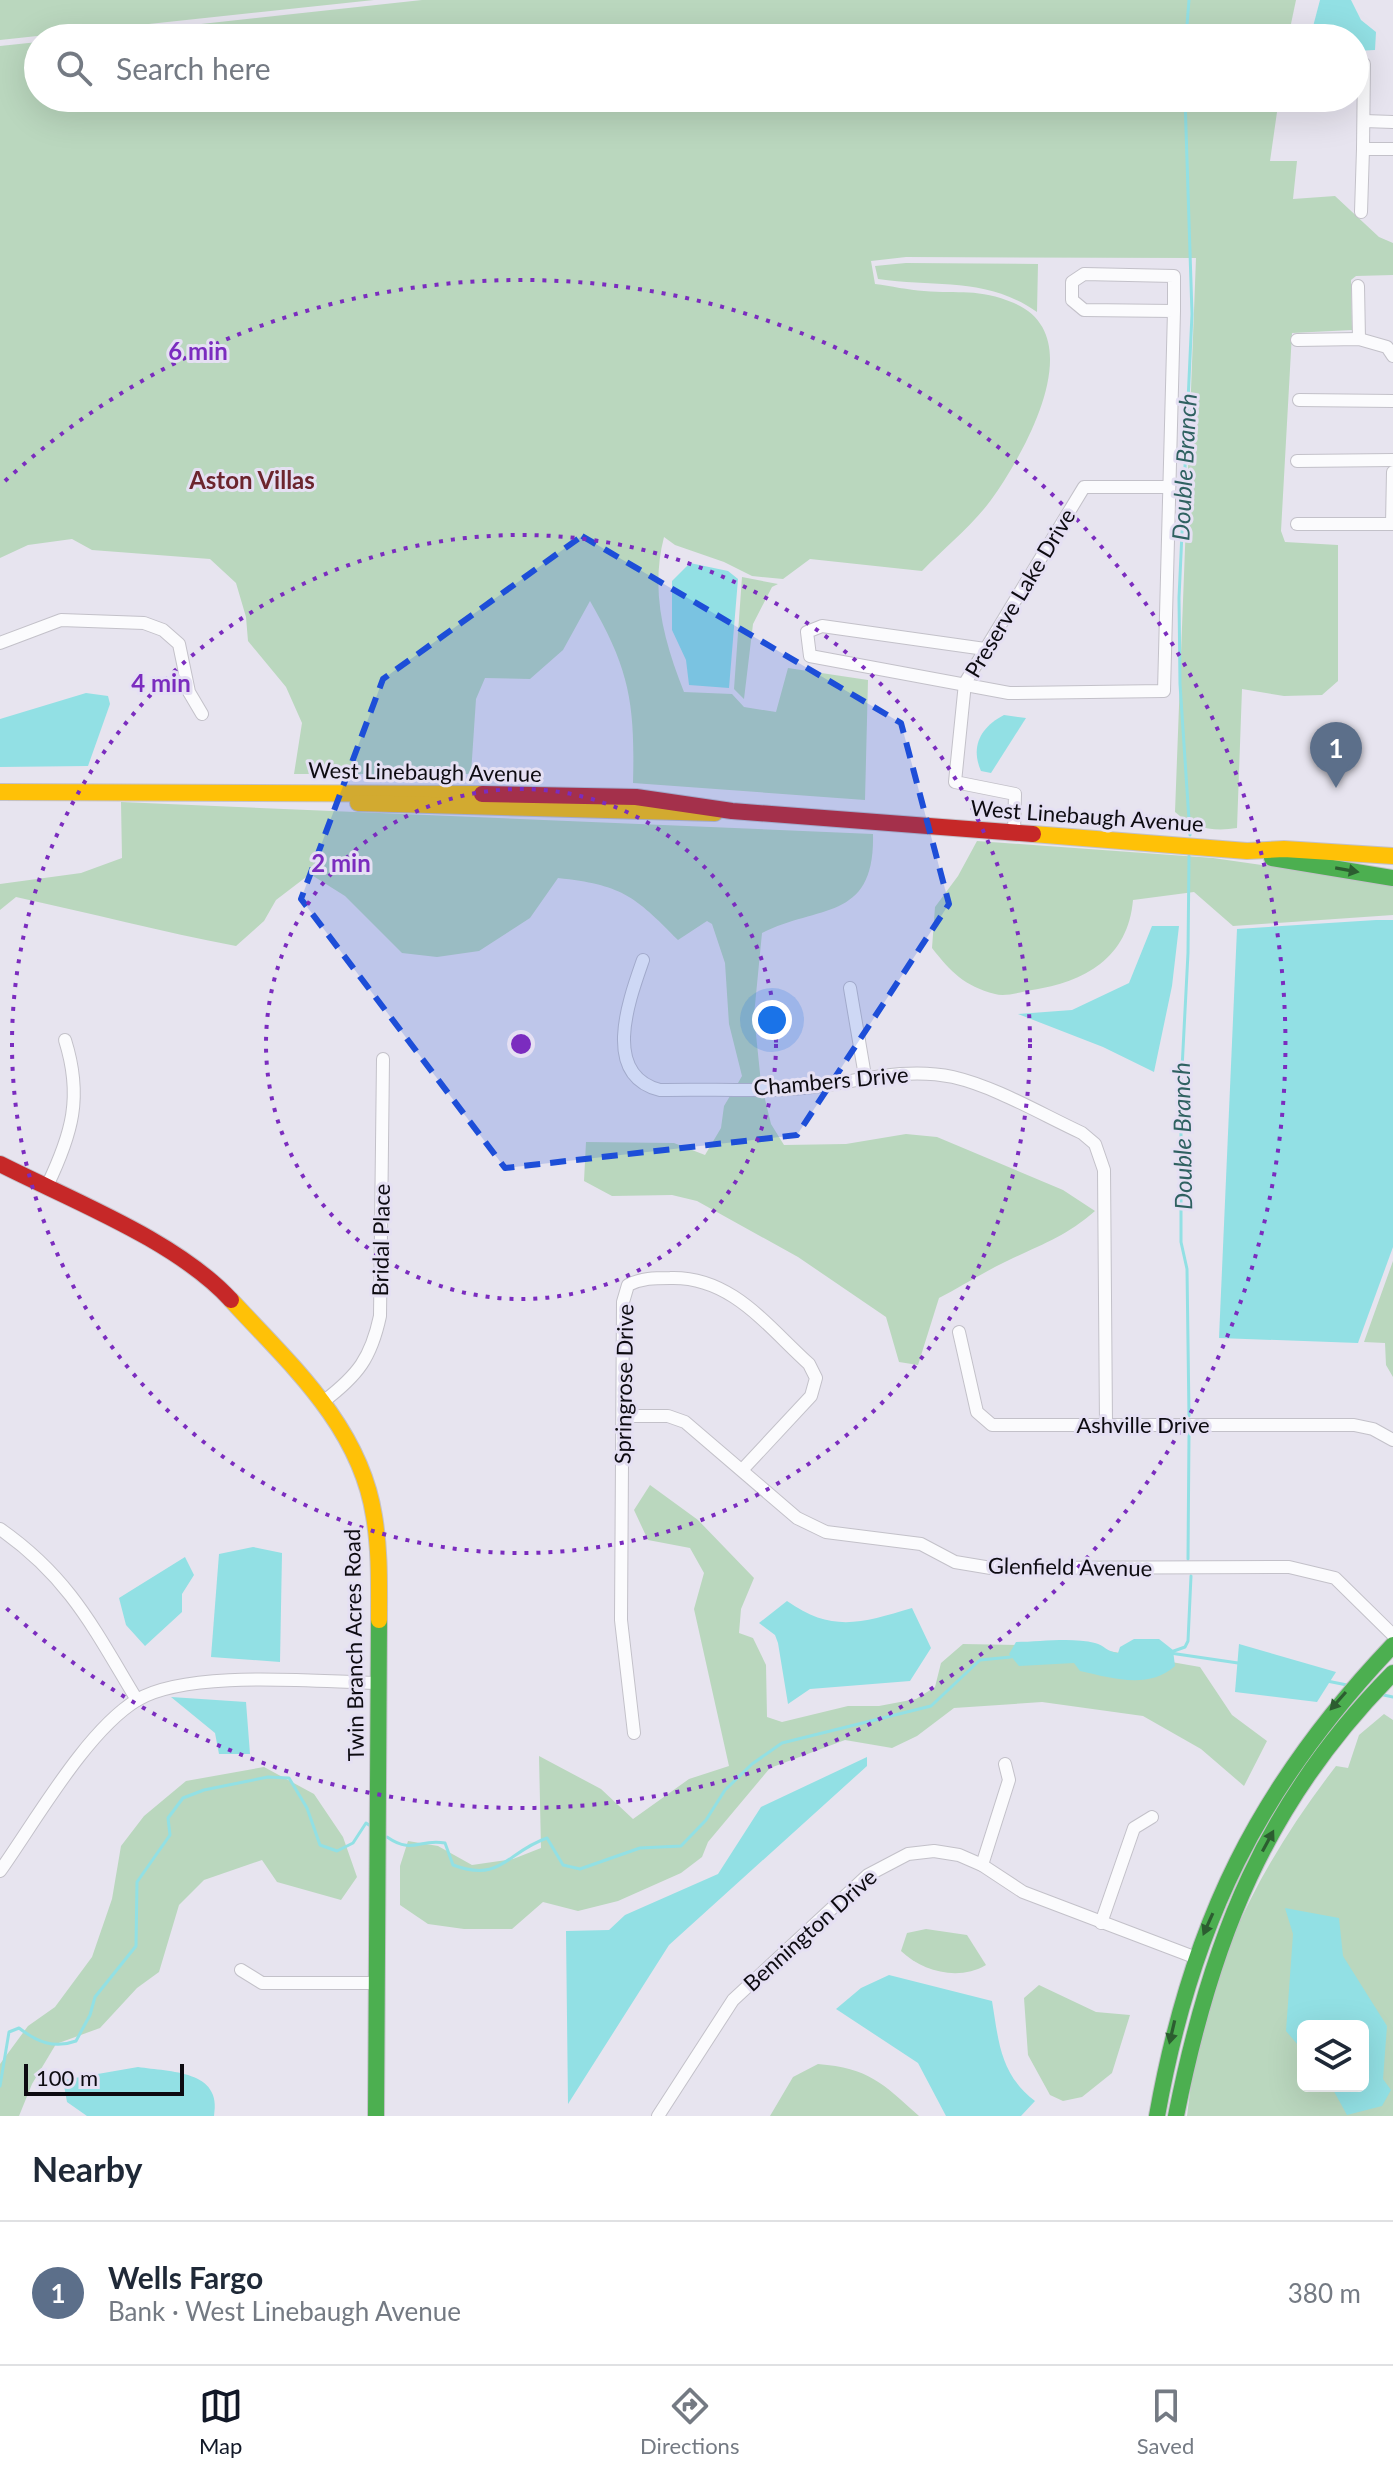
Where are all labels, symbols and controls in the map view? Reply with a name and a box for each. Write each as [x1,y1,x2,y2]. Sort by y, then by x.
search box [24,24,1369,112]
icon: search [52,46,96,90]
text: Search here [116,50,271,86]
text: 6 min [168,336,228,365]
water label: Double Branch [1165,392,1202,541]
district label: Aston Villas [188,465,315,494]
street label: Preserve Lake Drive [959,503,1081,682]
text: 4 min [131,668,191,697]
pin: 1 [1310,722,1362,788]
street label: West Linebaugh Avenue [308,756,542,787]
street label: West Linebaugh Avenue [970,794,1205,837]
text: 2 min [311,848,371,877]
one-way arrow [1335,865,1360,877]
your location [752,1000,792,1040]
centre of rings [507,1030,535,1058]
street label: Chambers Drive [752,1060,910,1101]
water label: Double Branch [1166,1062,1197,1210]
street label: Bridal Place [366,1183,395,1296]
street label: Springrose Drive [609,1304,638,1464]
street label: Ashville Drive [1076,1411,1210,1438]
street label: Twin Branch Acres Road [338,1529,369,1761]
street label: Glenfield Avenue [988,1552,1152,1581]
one-way arrow [1330,1691,1348,1710]
one-way arrow [1262,1829,1275,1852]
street label: Bennington Drive [738,1863,882,1997]
one-way arrow [1201,1913,1215,1936]
one-way arrow [1165,2019,1178,2044]
map controls [1297,2020,1369,2092]
button: layers [1297,2020,1369,2092]
scale bar [24,2060,184,2096]
text: 100 m [36,2064,98,2091]
text: Nearby [32,2148,143,2189]
text: Wells Fargo [108,2259,263,2295]
text: 1 [50,2277,66,2309]
text: 380 m [1288,2277,1361,2309]
text: Bank · West Linebaugh Avenue [108,2295,461,2327]
tab: Map [199,2384,243,2459]
tab: Directions [640,2384,739,2459]
tab: Saved [1137,2384,1194,2459]

